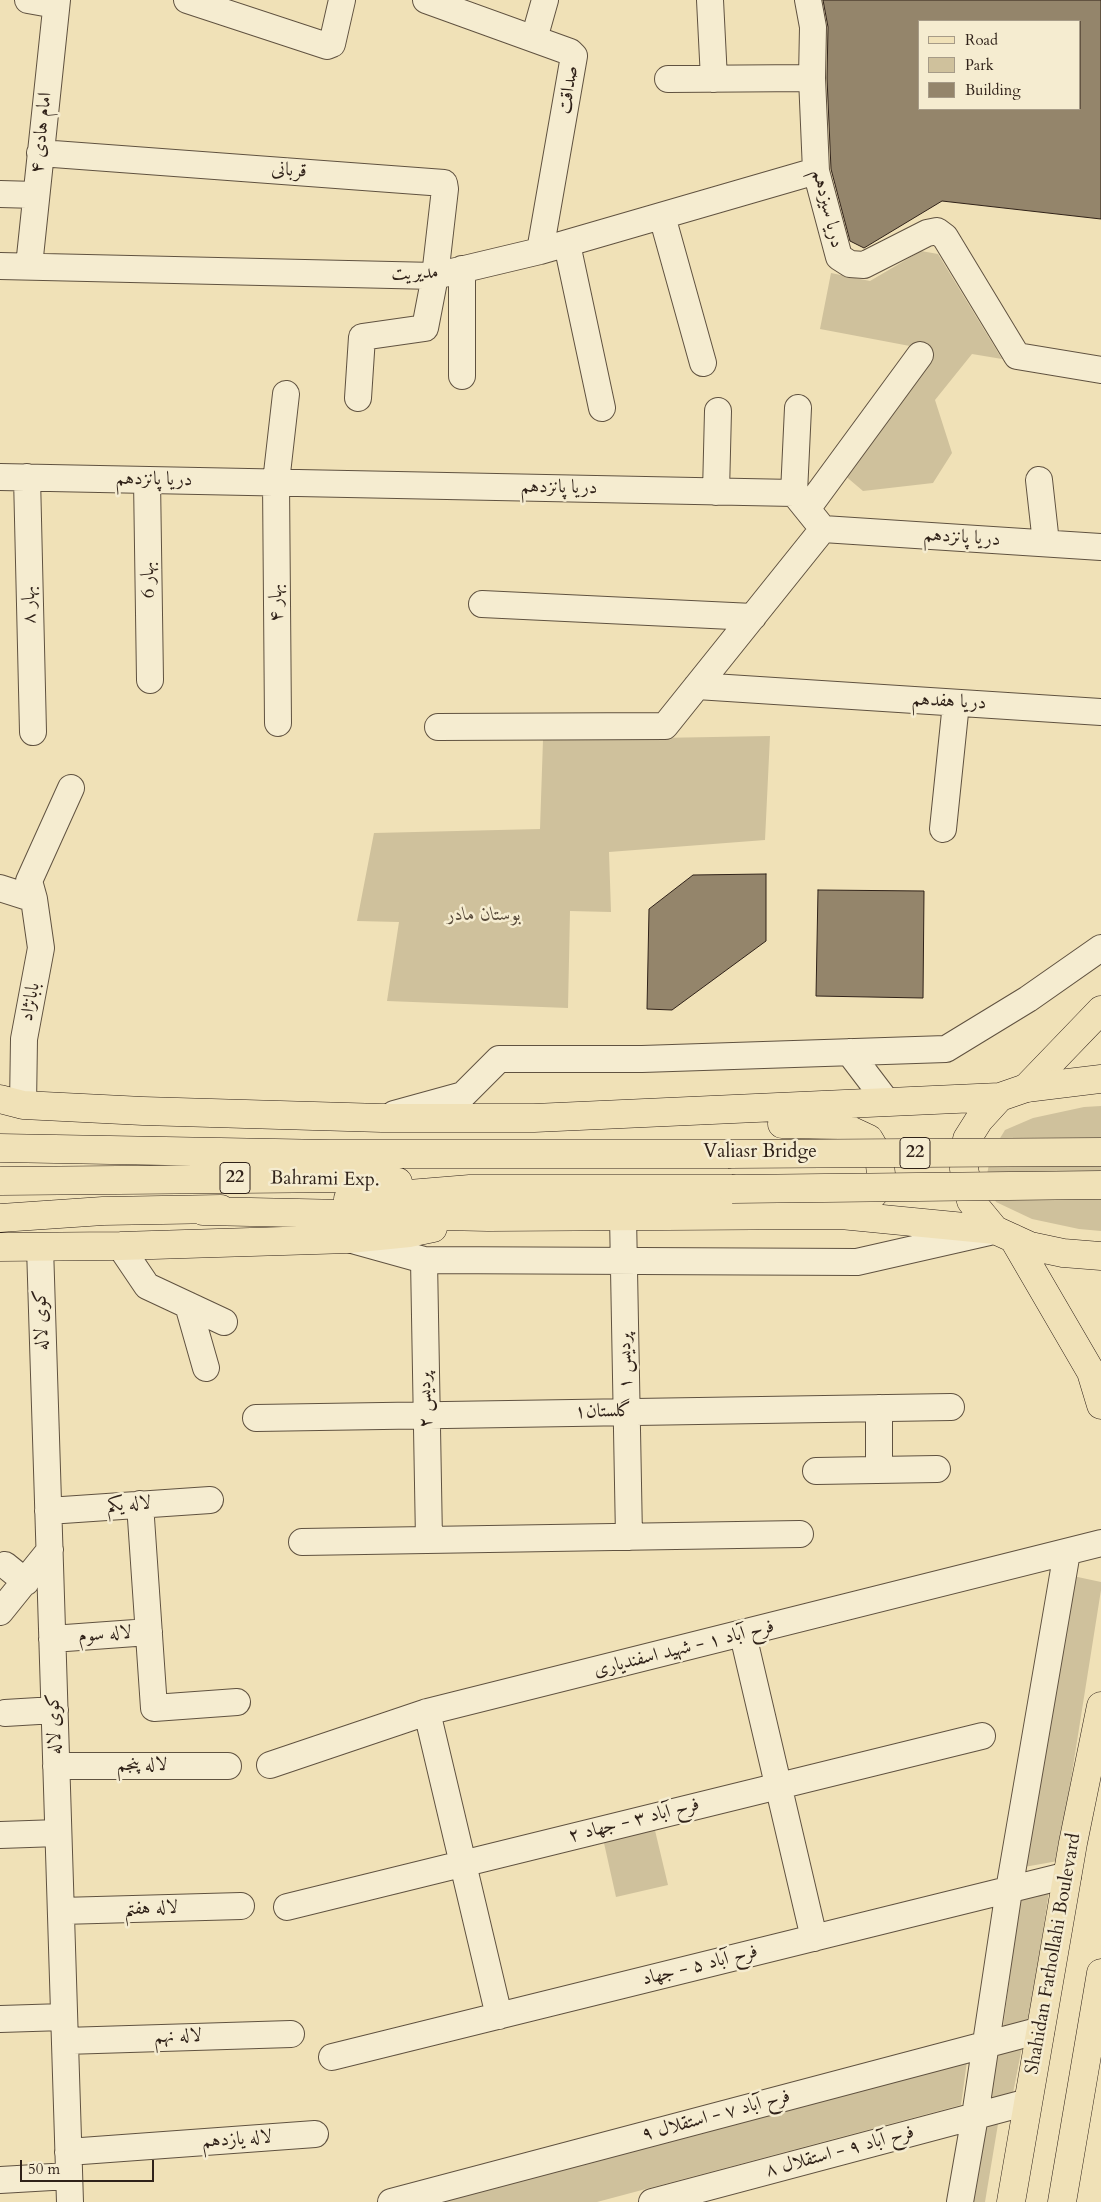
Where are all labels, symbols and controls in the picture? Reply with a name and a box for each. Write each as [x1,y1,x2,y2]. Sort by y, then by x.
legend [918,20,1081,110]
text: Road [965,30,998,50]
text: Park [965,55,994,75]
street label: صداقت [554,64,584,116]
text: Building [965,80,1021,100]
street label: امام هادی ۴ [26,91,58,175]
street label: قربانی [270,158,308,184]
street label: دریا سیزدهم [806,168,848,250]
street label: مدیریت [391,262,439,286]
street label: دریا پانزدهم [115,468,193,492]
street label: دریا پانزدهم [520,476,598,500]
street label: دریا پانزدهم [923,524,1001,552]
street label: بهار 6 [137,561,161,599]
street label: بهار ۴ [265,584,289,622]
street label: بهار ۸ [18,586,42,624]
street label: دریا هفدهم [911,689,987,715]
park label: بوستان مادر [447,905,521,927]
street label: بابانژاد [16,981,46,1023]
road number: 22 [900,1138,930,1168]
street label: Valiasr Bridge [703,1142,817,1164]
road number: 22 [220,1162,250,1194]
street label: Bahrami Exp. [270,1168,380,1192]
street label: کوی لاله [30,1289,54,1351]
street label: پردیس ۱ [614,1333,638,1389]
street label: پردیس ۲ [414,1372,438,1428]
street label: گلستان۱ [575,1400,631,1424]
street label: لاله یکم [106,1492,152,1518]
street label: فرح آباد ۱ - شهید اسفندیاری [591,1616,777,1682]
street label: لاله سوم [77,1622,133,1648]
street label: کوی لاله [43,1693,67,1755]
street label: لاله پنجم [117,1755,167,1777]
street label: فرح آباد ۳ - جهاد ۲ [566,1794,702,1848]
street label: Shahidan Fathollahi Boulevard [1022,1832,1086,2076]
street label: لاله هفتم [124,1897,178,1921]
street label: فرح آباد ۵ - جهاد [640,1941,760,1991]
street label: لاله نهم [154,2025,202,2049]
street label: فرح آباد ۷ - استقلال ۹ [639,2085,793,2147]
street label: فرح آباد ۹ - استقلال ۸ [763,2121,917,2183]
street label: لاله یازدهم [201,2126,273,2154]
scale bar [22,2150,156,2182]
text: 50 m [28,2159,60,2179]

